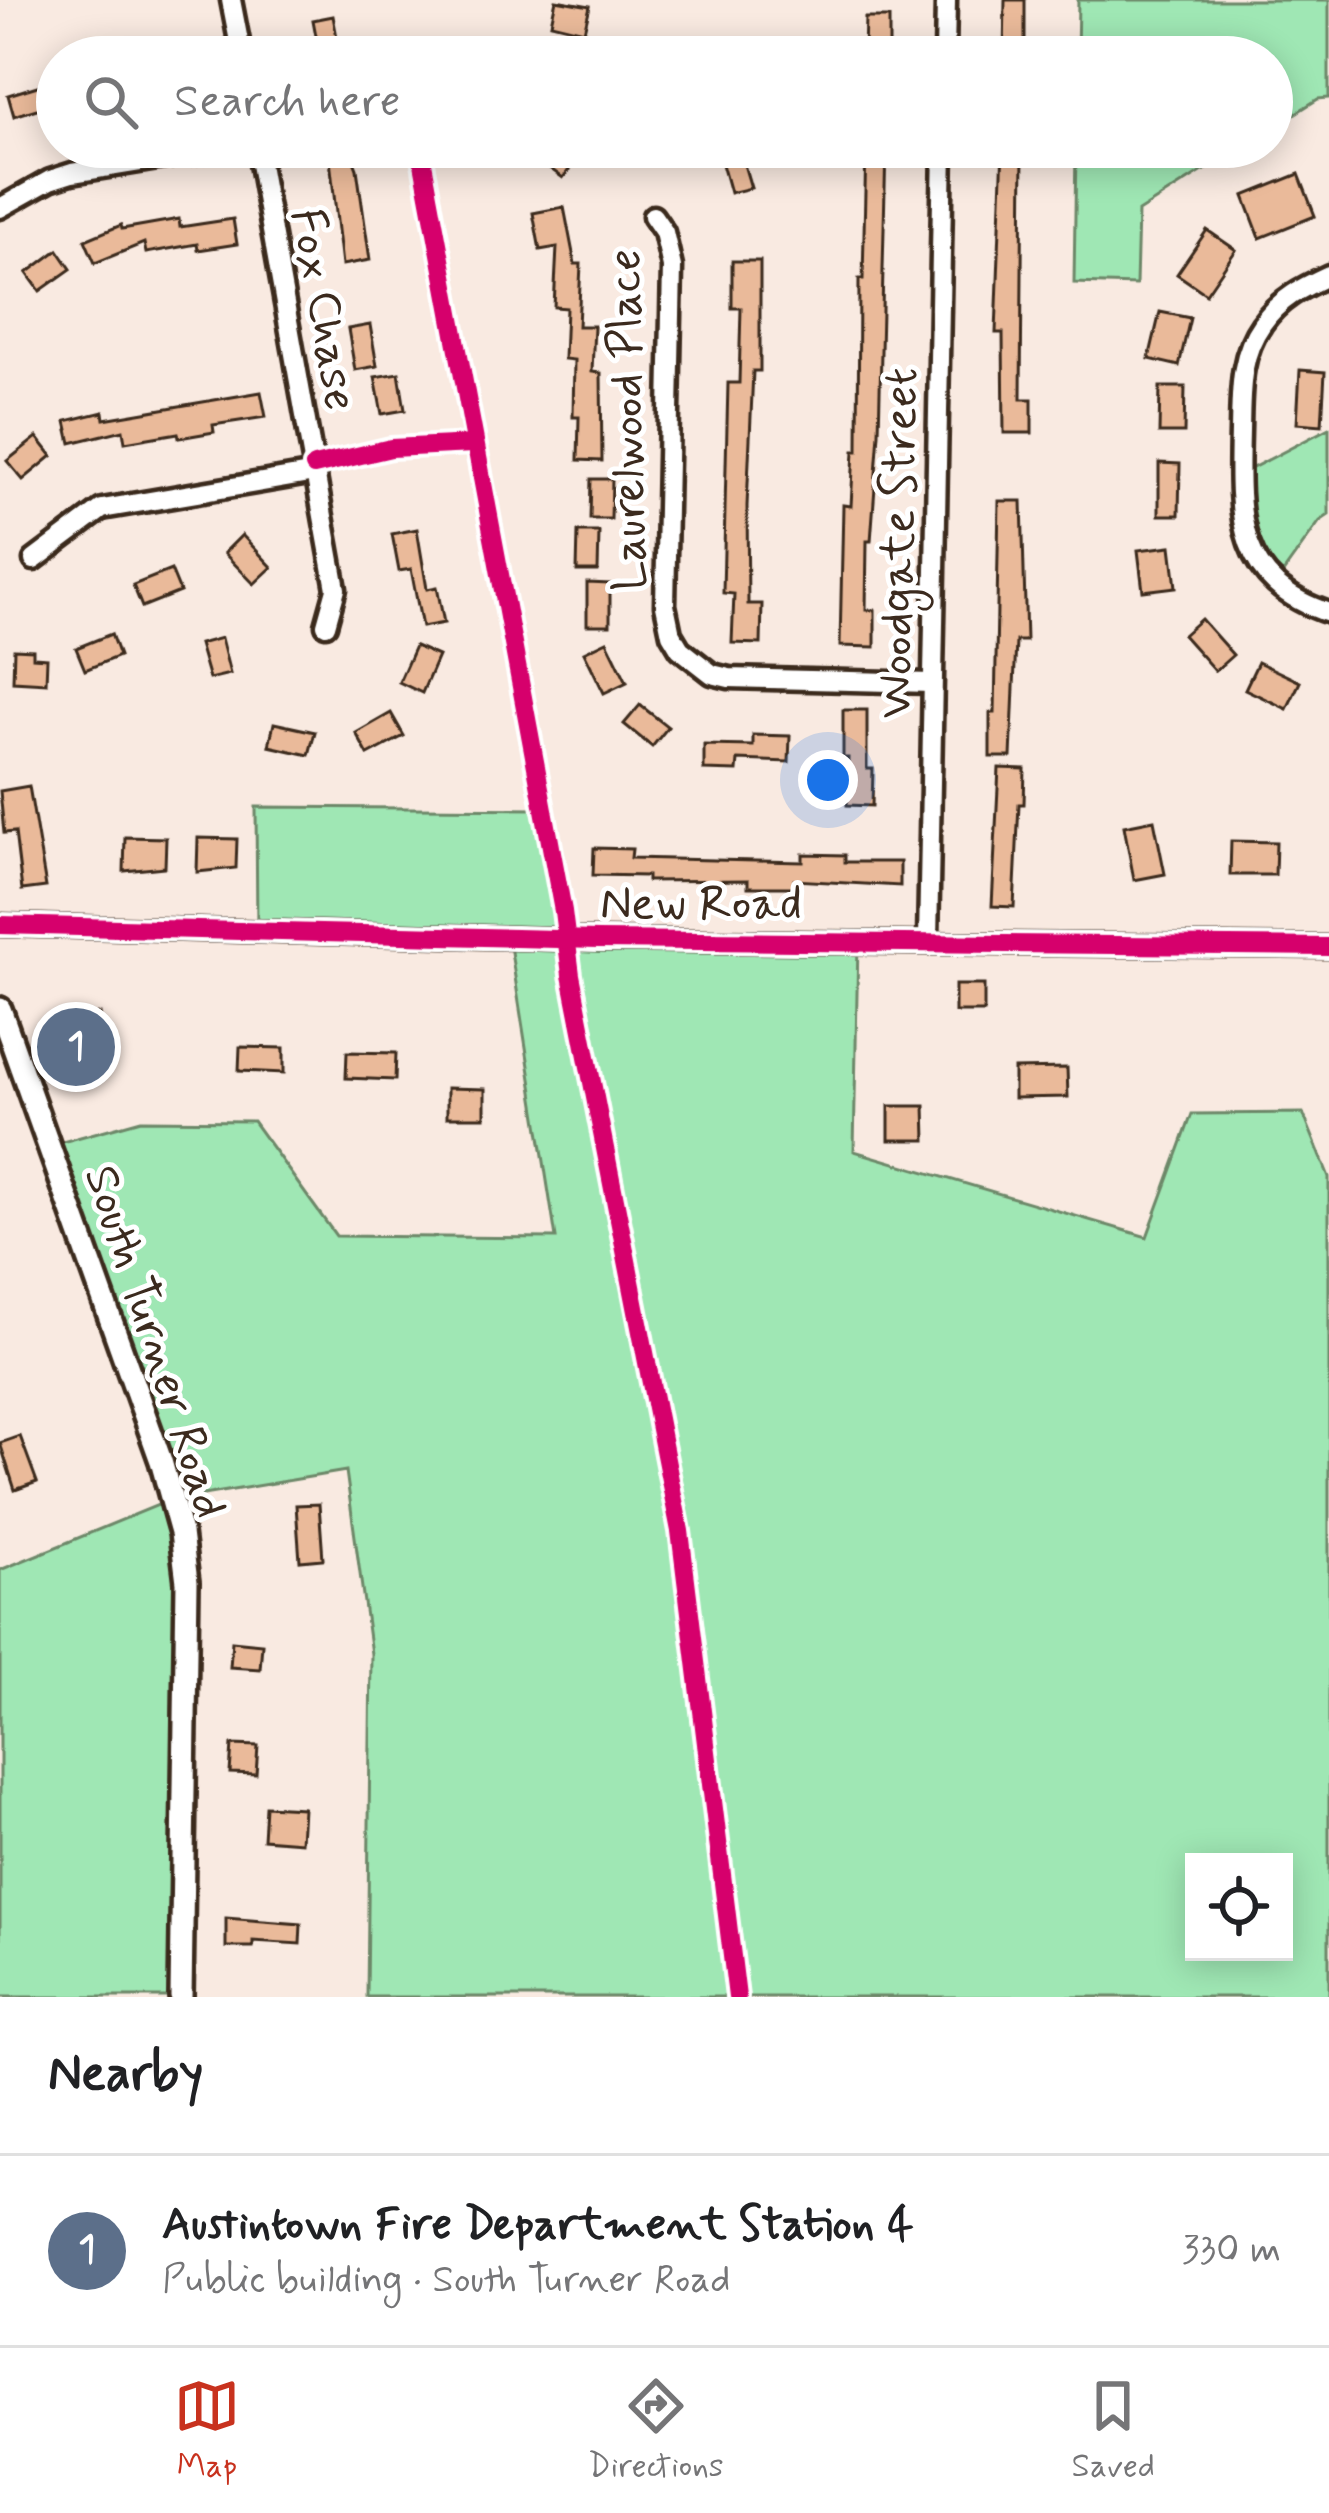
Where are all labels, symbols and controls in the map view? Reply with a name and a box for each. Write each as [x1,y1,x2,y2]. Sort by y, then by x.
search box [36,36,1293,168]
icon: search [78,69,144,135]
text: Search here [174,73,401,132]
street label: Fox Chase [274,203,371,416]
street label: Laurelwood Place [594,248,663,592]
street label: Woodgate Street [865,367,937,719]
your location [798,750,858,810]
street label: New Road [600,873,802,936]
pin: 1 [37,1002,115,1092]
street label: South Turner Road [68,1158,241,1526]
map controls [1185,1853,1293,1961]
button: locate [1185,1853,1293,1961]
text: Nearby [48,2042,203,2108]
text: Austintown Fire Department Station 4 [162,2196,914,2255]
text: 1 [78,2225,96,2276]
text: 330 m [1182,2225,1281,2276]
text: Public building · South Turner Road [162,2255,731,2306]
tab: Map [174,2373,240,2489]
tab: Directions [588,2373,724,2489]
tab: Saved [1072,2373,1155,2489]

